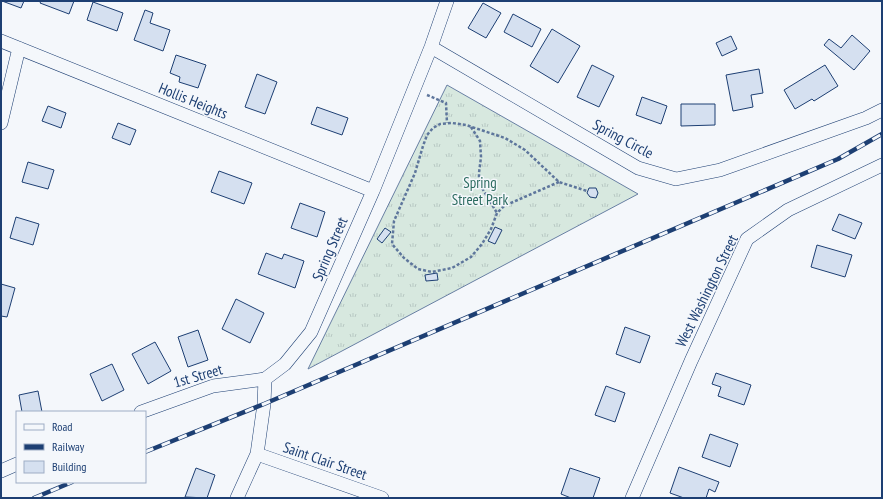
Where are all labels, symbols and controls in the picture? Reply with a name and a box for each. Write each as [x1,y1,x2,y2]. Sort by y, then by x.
street label: Hollis Heights [156,78,230,123]
street label: Spring Circle [590,115,657,162]
park label: Spring Street Park [452,173,508,209]
street label: Spring Street [308,214,351,284]
street label: West Washington Street [671,231,742,350]
street label: 1st Street [171,359,225,392]
legend [16,411,146,483]
text: Road [52,419,72,434]
street label: Saint Clair Street [281,437,370,484]
text: Railway [52,439,85,454]
text: Building [52,459,87,474]

